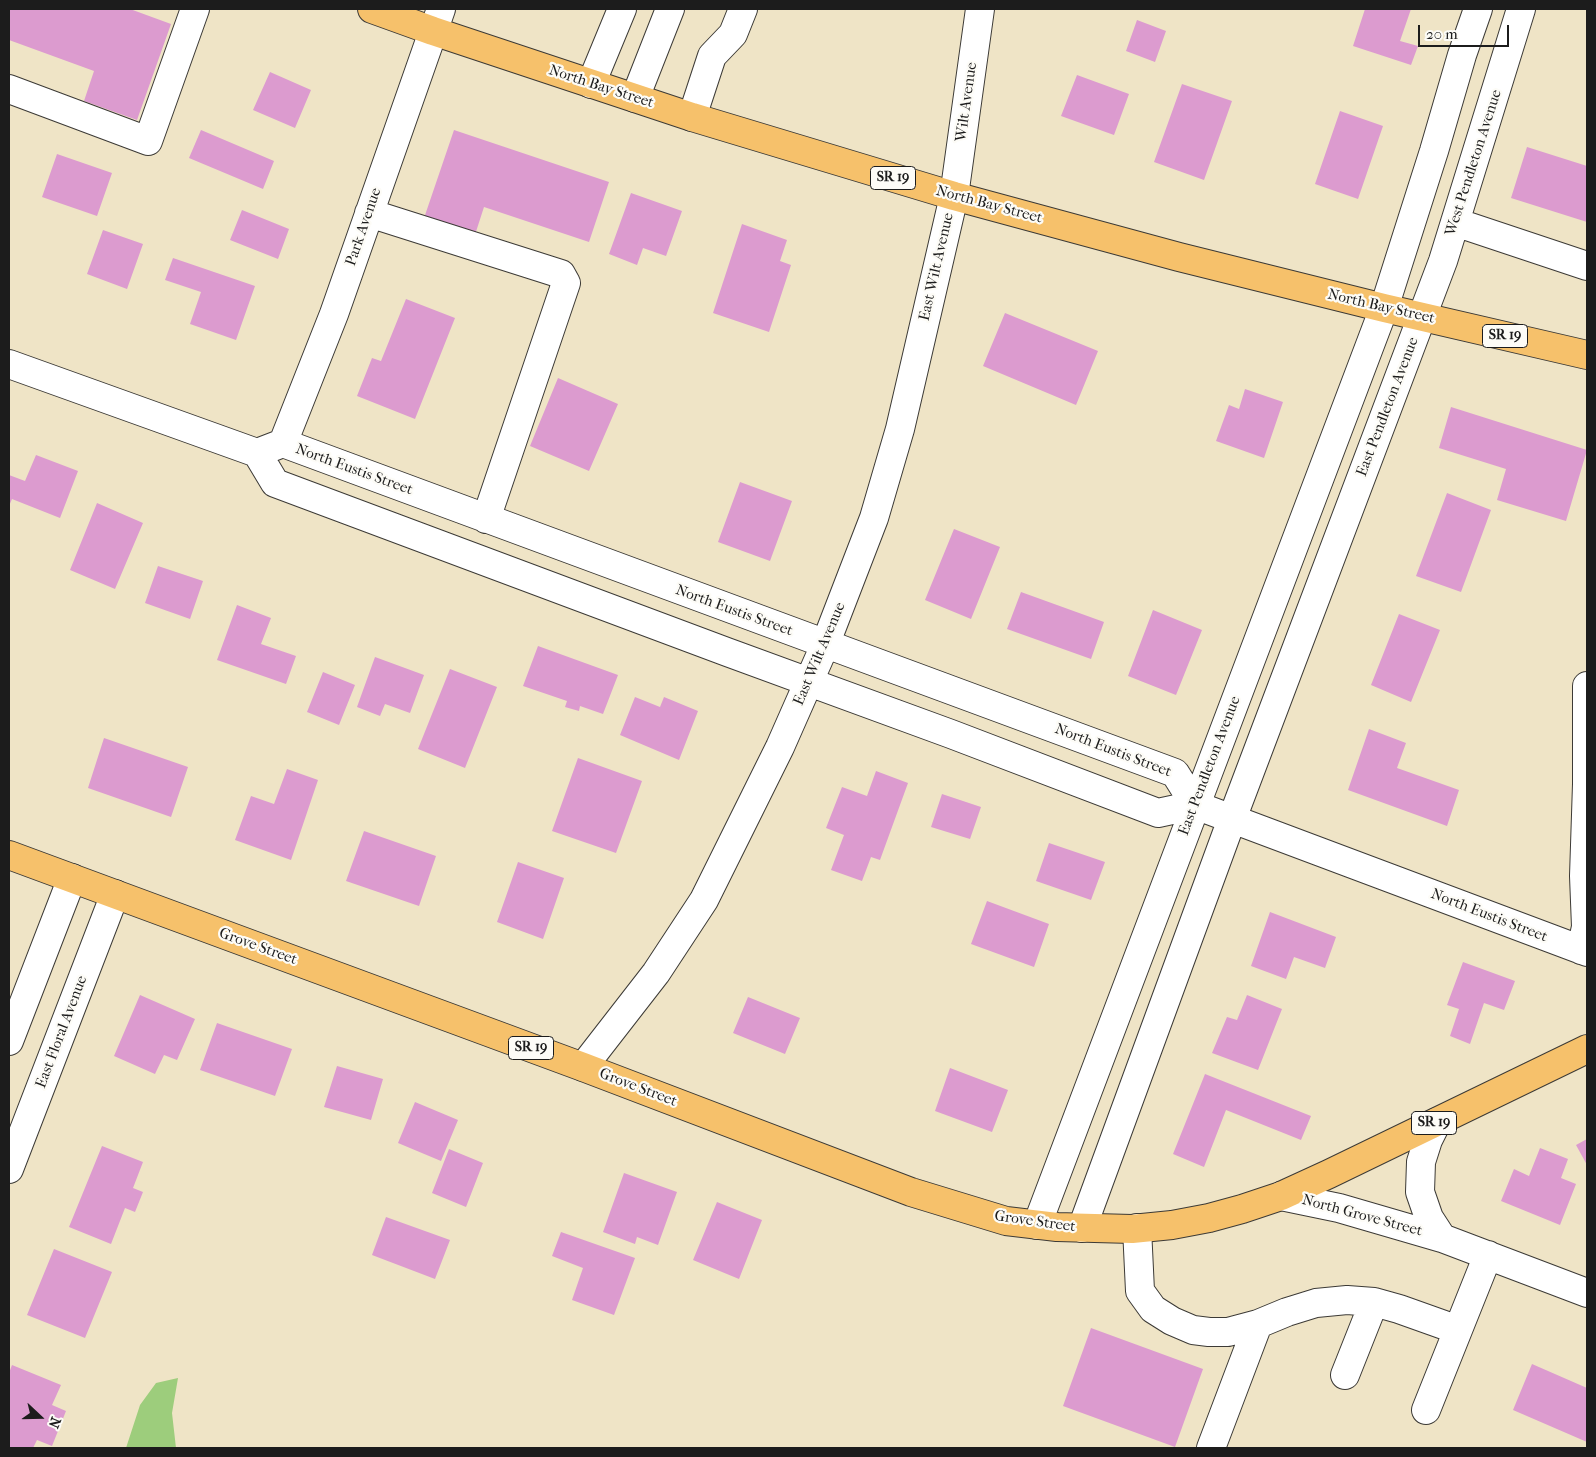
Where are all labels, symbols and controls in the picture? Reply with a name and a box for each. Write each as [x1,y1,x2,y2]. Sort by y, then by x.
scale bar [1421,15,1512,47]
text: 20 m [1426,25,1458,43]
street label: Wilt Avenue [953,61,981,143]
street label: North Bay Street [546,62,656,112]
street label: West Pendleton Avenue [1442,88,1506,238]
road number: SR 19 [870,167,916,190]
street label: North Bay Street [934,182,1044,228]
street label: Park Avenue [342,186,386,268]
street label: East Wilt Avenue [916,211,958,323]
street label: North Bay Street [1326,286,1436,328]
road number: SR 19 [1482,324,1528,348]
street label: East Pendleton Avenue [1353,335,1423,479]
street label: North Eustis Street [293,440,415,500]
street label: North Eustis Street [673,581,795,641]
street label: East Wilt Avenue [790,600,850,708]
street label: East Pendleton Avenue [1175,694,1245,838]
street label: North Eustis Street [1052,720,1174,782]
street label: North Eustis Street [1428,885,1550,947]
street label: Grove Street [217,925,299,969]
street label: East Floral Avenue [32,973,92,1091]
road number: SR 19 [508,1036,554,1060]
street label: Grove Street [597,1065,679,1111]
road number: SR 19 [1412,1112,1456,1134]
street label: North Grove Street [1300,1191,1424,1241]
street label: Grove Street [993,1207,1077,1237]
north arrow [15,1392,65,1442]
text: N [45,1415,64,1431]

